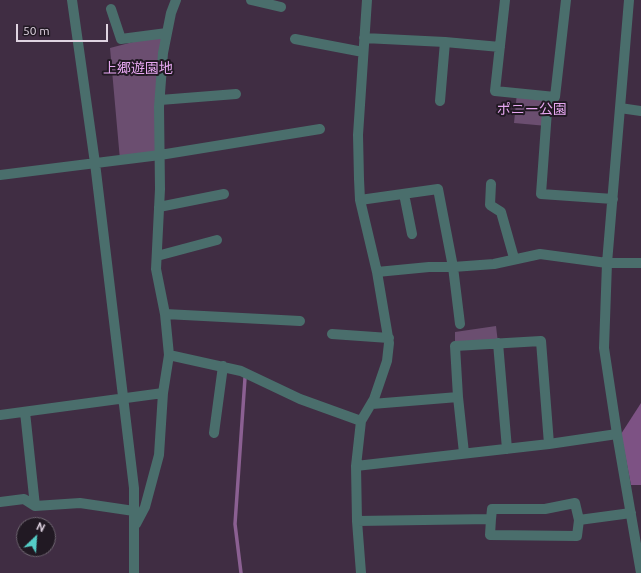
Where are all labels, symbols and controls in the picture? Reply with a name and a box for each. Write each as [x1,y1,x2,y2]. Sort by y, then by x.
scale bar [18,16,110,42]
text: 50 m [23,24,50,37]
park label: 上郷遊園地 [103,60,173,76]
park label: ポニー公園 [497,101,567,117]
north arrow [16,517,56,557]
text: N [34,520,47,534]

